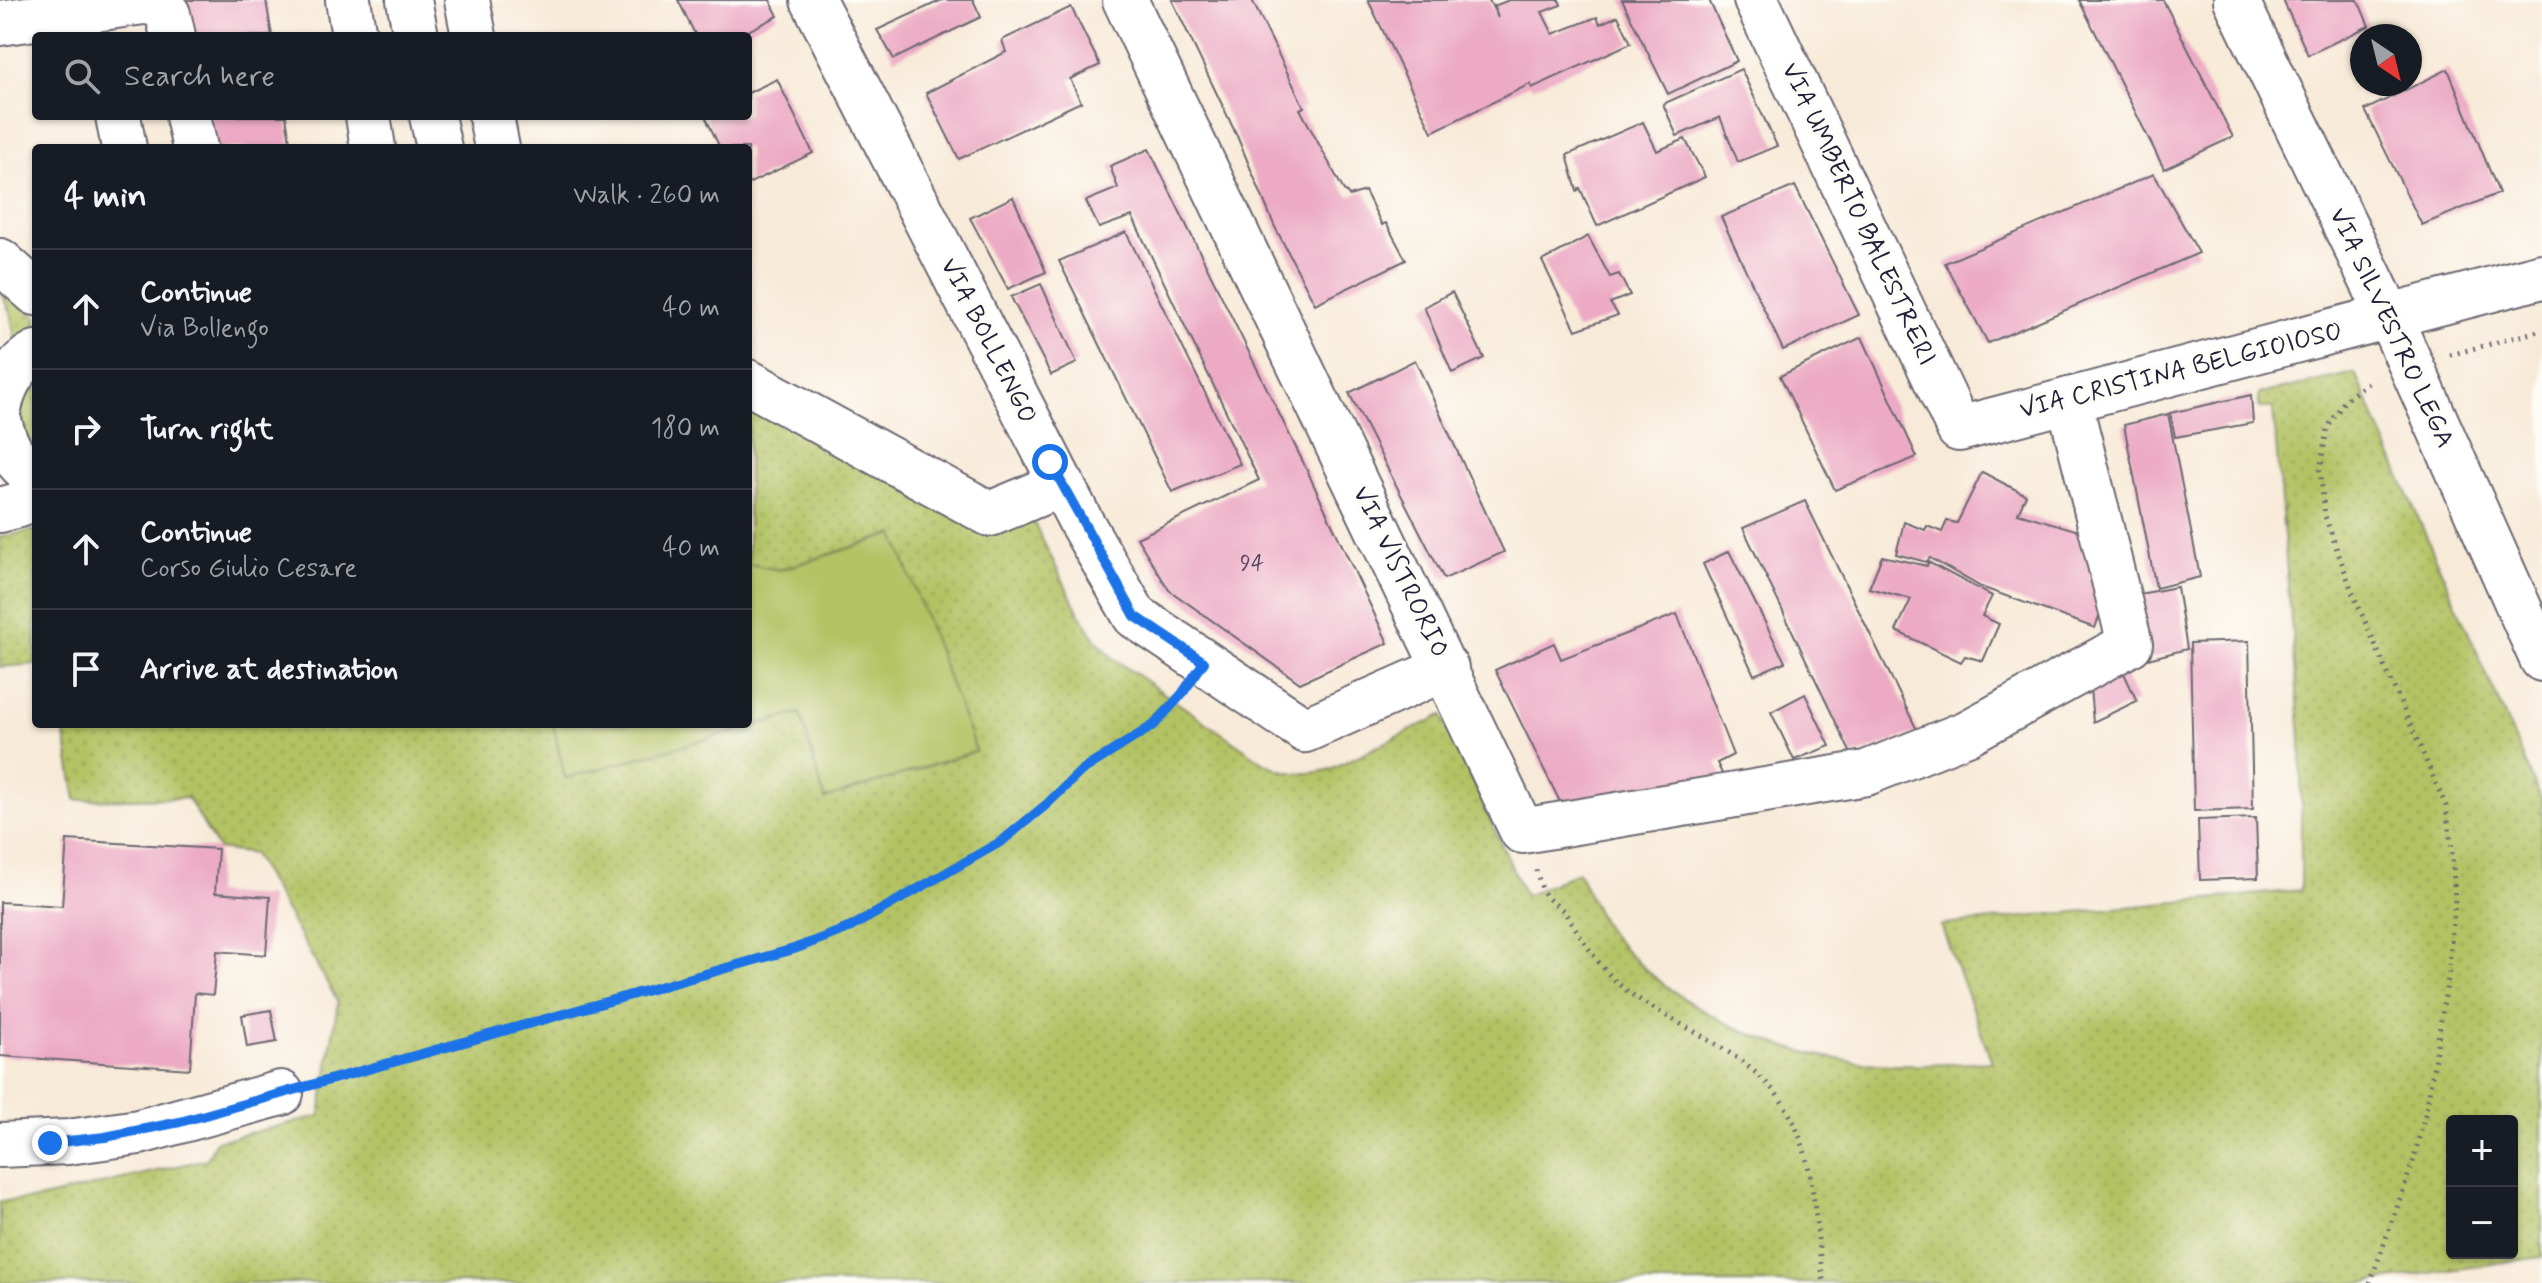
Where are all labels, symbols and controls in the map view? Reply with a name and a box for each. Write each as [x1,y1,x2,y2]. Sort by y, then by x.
north arrow [2350,24,2422,96]
search box [32,32,752,120]
icon: search [60,54,104,98]
text: Search here [124,57,275,96]
street label: VIA UMBERTO BALESTRERI [1773,57,1943,371]
text: 4 min [64,174,147,219]
text: Walk · 260 m [573,179,720,213]
street label: VIA SILVESTRO LEGA [2320,202,2462,454]
street label: VIA BOLLENGO [932,252,1044,430]
text: Continue [140,273,252,312]
icon: ahead [64,287,108,331]
text: 40 m [662,292,720,326]
text: Via Bollengo [140,312,269,346]
street label: VIA CRISTINA BELGIOIOSO [2016,314,2346,428]
icon: right [64,407,108,451]
text: Turn right [140,410,273,449]
text: 180 m [651,412,720,446]
route start [1032,444,1068,480]
street label: VIA VISTRORIO [1344,481,1456,663]
text: Continue [140,513,252,552]
icon: ahead [64,527,108,571]
text: 40 m [662,532,720,566]
house number: 94 [1240,550,1264,578]
text: Corso Giulio Cesare [140,552,357,586]
icon: arrive [64,647,108,691]
text: Arrive at destination [140,650,398,689]
map controls [2446,1115,2518,1259]
button: + [2446,1115,2518,1187]
route end [32,1125,68,1161]
button: − [2446,1187,2518,1259]

